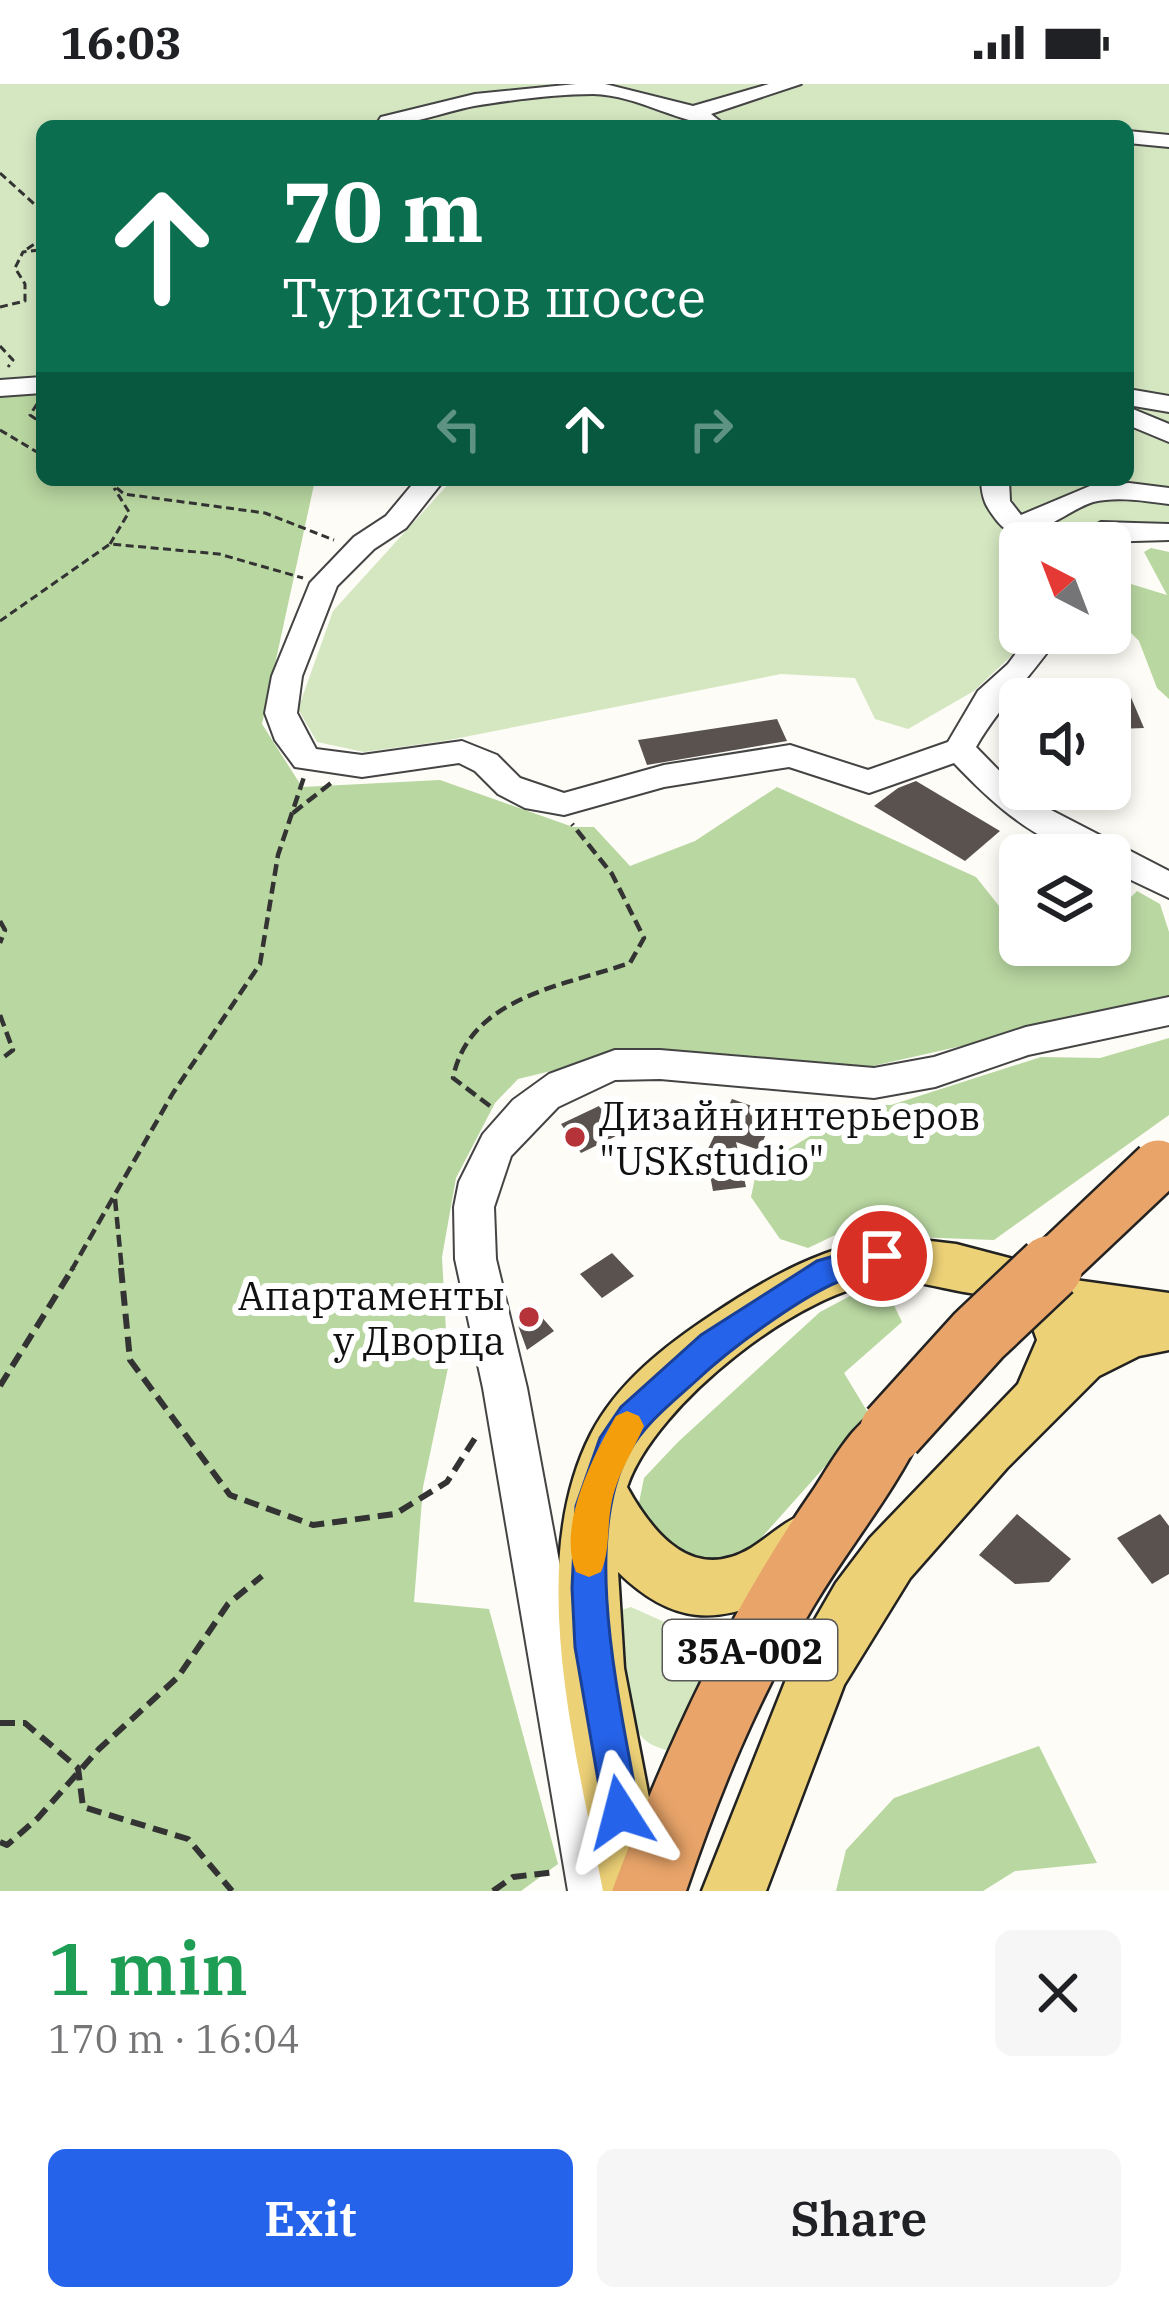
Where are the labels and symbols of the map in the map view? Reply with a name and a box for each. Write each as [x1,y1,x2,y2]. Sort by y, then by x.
north arrow [999,522,1131,654]
place label: Дизайн интерьеров "USKstudio" [599,1090,980,1186]
marker: Дизайн интерьеров "USKstudio" [562,1124,588,1150]
pin [831,1205,933,1307]
place label: Апартаменты у Дворца [238,1270,505,1366]
marker: Апартаменты у Дворца [516,1304,542,1330]
road number: 35А-002 [663,1620,837,1680]
position arrow [557,1749,683,1875]

